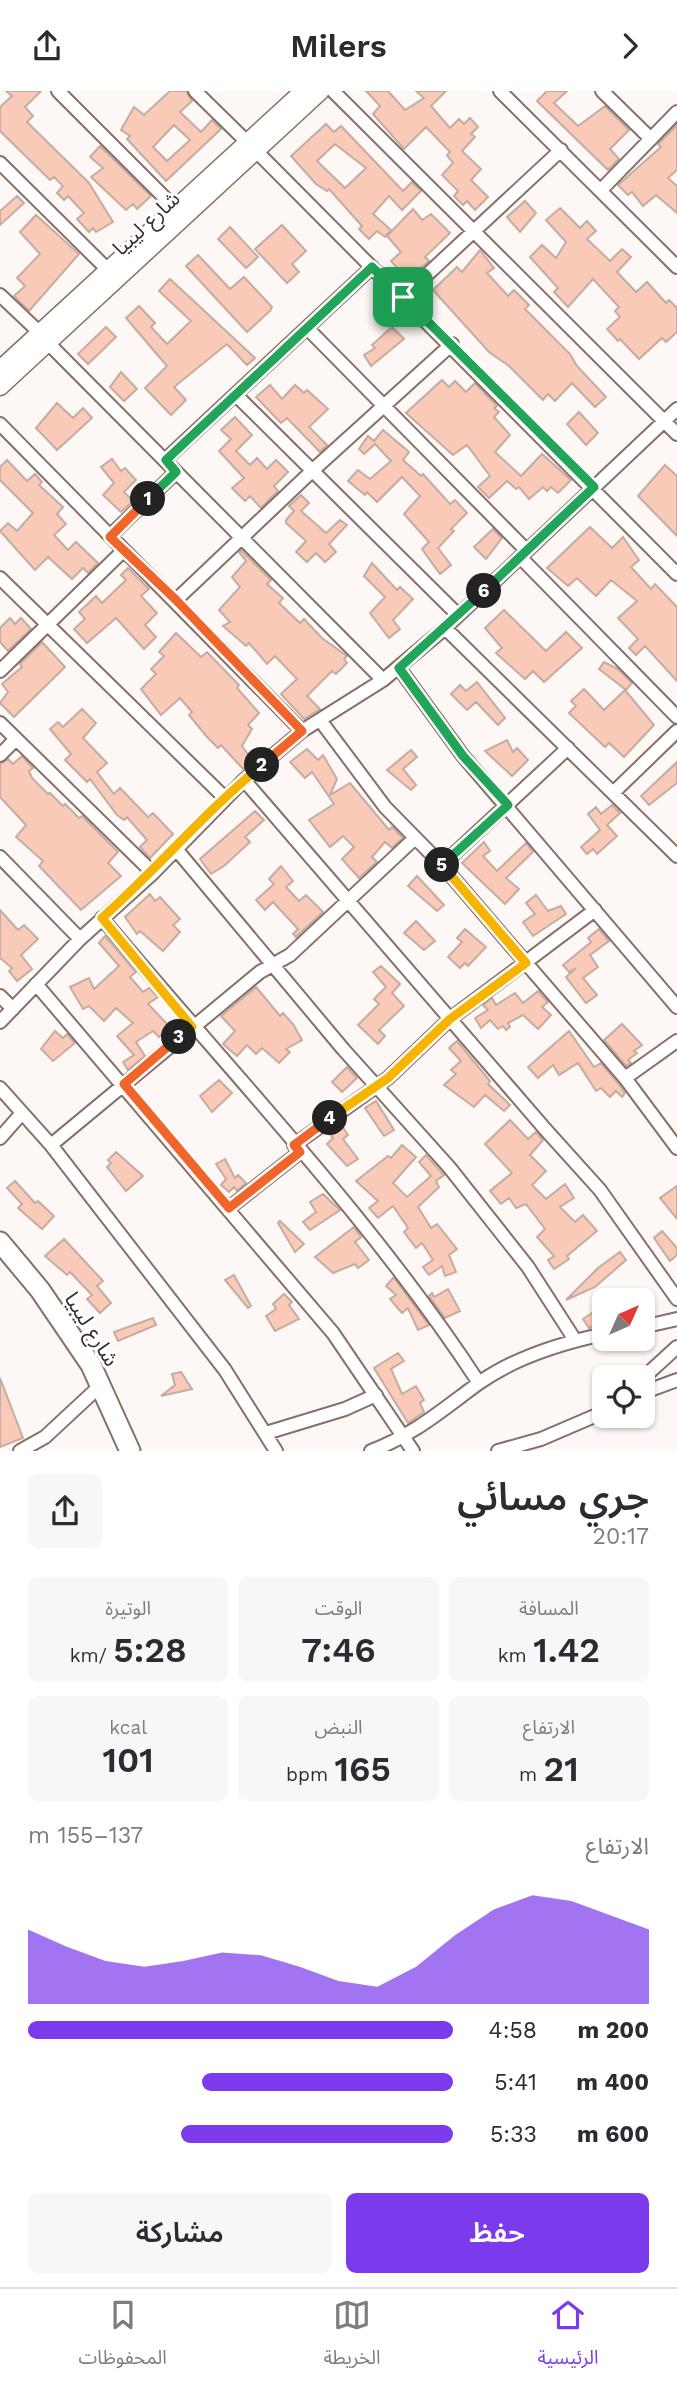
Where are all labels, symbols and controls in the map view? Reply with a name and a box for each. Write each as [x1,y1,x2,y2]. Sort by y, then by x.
icon: share [28,27,66,65]
text: Milers [290,27,387,65]
icon: forward [611,27,649,65]
street label: شارع ليبيا [107,186,187,262]
pin [373,267,433,327]
icon: arrive [384,278,422,316]
pin: 1 [130,481,166,517]
text: 1 [143,487,152,510]
pin: 6 [466,573,502,609]
text: 6 [478,579,489,602]
pin: 2 [244,747,280,783]
text: 2 [256,753,267,776]
pin: 5 [424,847,460,883]
text: 5 [436,853,447,876]
pin: 3 [162,1019,196,1055]
text: 3 [173,1025,184,1048]
pin: 4 [312,1101,348,1135]
text: 4 [323,1106,336,1129]
street label: شارع ليبيا [57,1287,124,1372]
north arrow [592,1288,654,1351]
map controls [592,1288,655,1428]
button: locate [592,1365,655,1428]
button: share [28,1474,102,1548]
text: جري مسائي [457,1475,649,1519]
text: 20:17 [593,1523,649,1550]
text: الوتيرة [105,1597,151,1620]
text: الوقت [315,1597,362,1620]
text: المسافة [519,1597,579,1620]
text: 5:28 [113,1629,187,1671]
text: 7:46 [301,1629,376,1671]
text: 1.42 [533,1629,600,1671]
text: /km [70,1644,113,1667]
text: km [498,1644,533,1667]
text: kcal [109,1716,147,1739]
text: النبض [314,1716,363,1739]
text: الارتفاع [523,1716,575,1739]
text: 101 [102,1739,154,1781]
text: 165 [335,1748,391,1790]
text: 21 [544,1748,579,1790]
text: bpm [286,1763,335,1786]
text: m [519,1763,544,1786]
text: 137–155 m [28,1822,143,1849]
text: الارتفاع [586,1833,649,1860]
text: 4:58 [489,2017,537,2044]
text: 200 m [577,2017,649,2044]
text: 5:41 [494,2069,537,2096]
text: 400 m [576,2069,649,2096]
text: 5:33 [490,2121,537,2148]
text: 600 m [577,2121,649,2148]
button: مشاركة [28,2193,332,2273]
button: حفظ [346,2193,649,2273]
tab: المحفوظات [78,2296,167,2378]
tab: الخريطة [324,2296,381,2378]
tab: الرئيسية [537,2296,599,2378]

